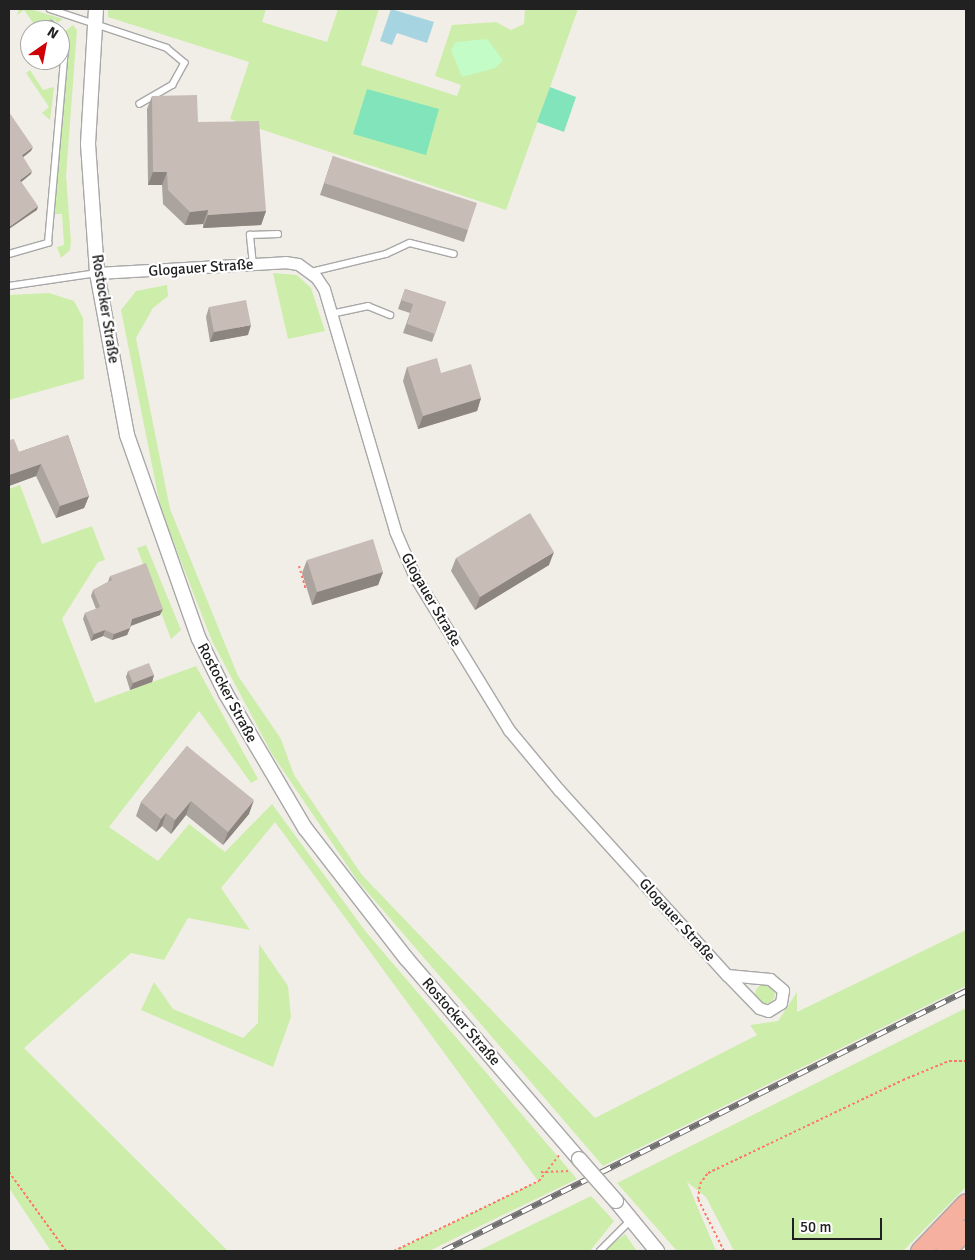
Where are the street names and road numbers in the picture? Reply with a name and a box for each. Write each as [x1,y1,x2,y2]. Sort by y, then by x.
street label: Rostocker Straße [87,253,123,365]
street label: Glogauer Straße [148,255,254,281]
street label: Glogauer Straße [397,550,465,650]
street label: Rostocker Straße [193,640,261,746]
street label: Glogauer Straße [635,875,719,965]
street label: Rostocker Straße [418,975,504,1069]

